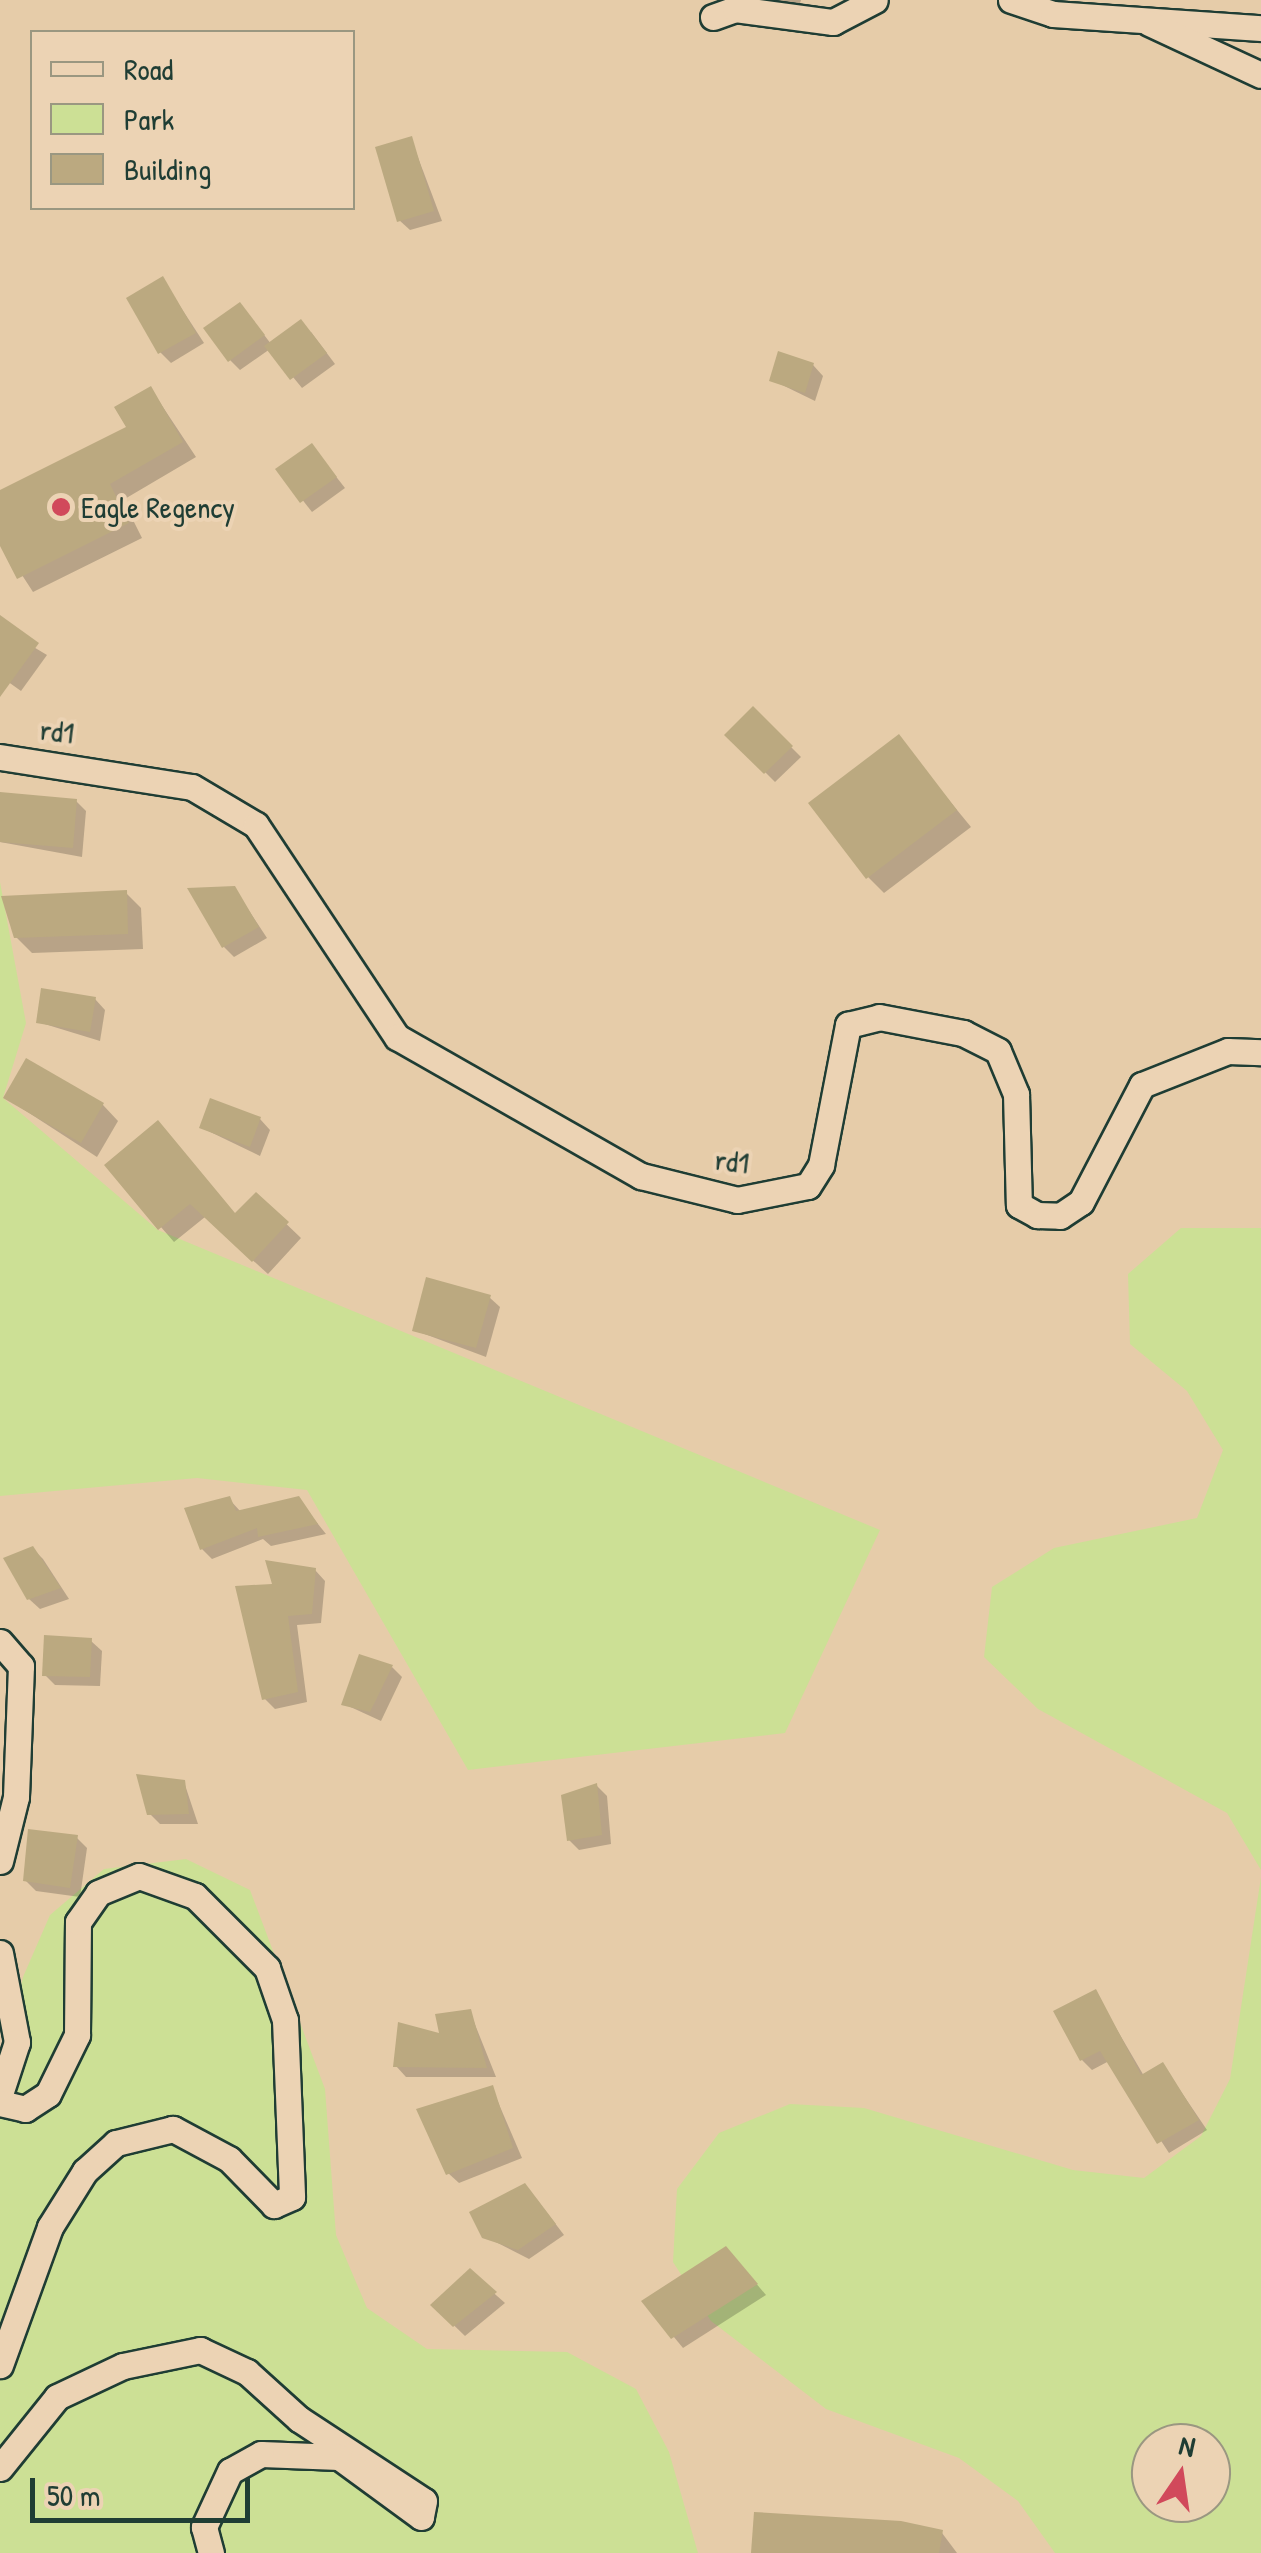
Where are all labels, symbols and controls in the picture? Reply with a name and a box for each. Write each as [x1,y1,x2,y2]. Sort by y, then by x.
legend [30,30,355,210]
text: Road [124,49,173,89]
text: Park [124,99,174,139]
text: Building [124,149,211,189]
place label: Eagle Regency [81,489,235,525]
marker: Eagle Regency [50,496,72,518]
street label: rd1 [38,711,76,751]
street label: rd1 [713,1141,751,1181]
north arrow [1131,2423,1231,2523]
text: N [1176,2426,1199,2466]
scale bar [35,2458,255,2520]
text: 50 m [47,2475,100,2515]

